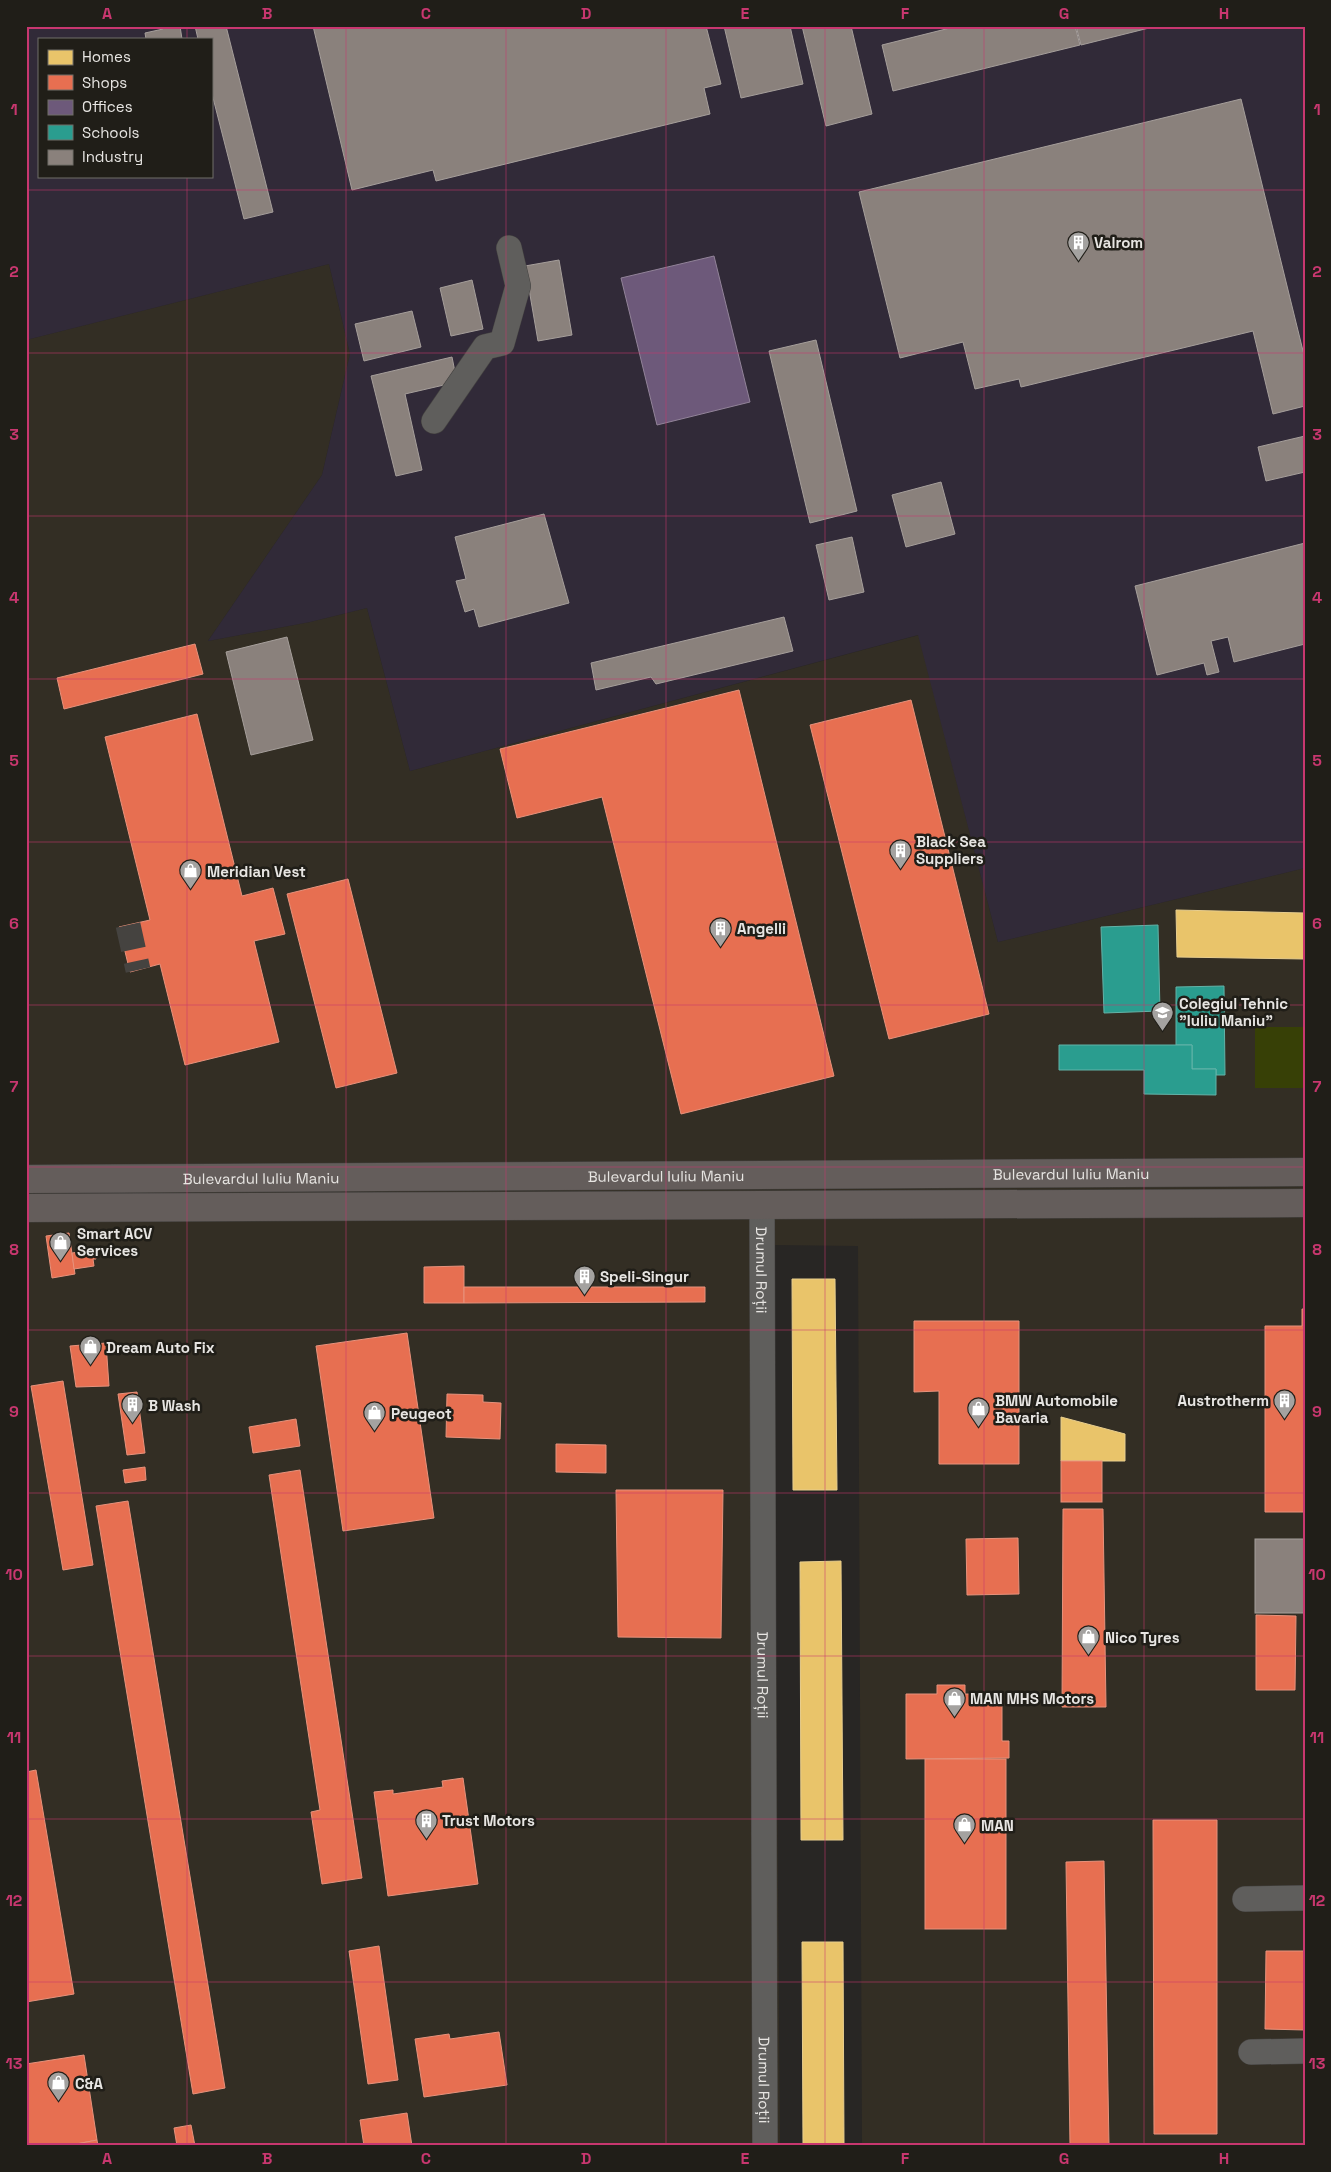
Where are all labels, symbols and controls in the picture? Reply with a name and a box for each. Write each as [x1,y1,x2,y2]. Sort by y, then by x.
text: A [102,3,112,24]
text: B [262,3,272,24]
text: C [421,3,431,24]
text: D [581,3,591,24]
text: E [741,3,750,24]
text: F [901,3,910,24]
text: G [1059,3,1069,24]
text: H [1219,3,1229,24]
legend [38,38,212,178]
text: Homes [82,47,131,66]
text: Shops [82,73,127,92]
text: Offices [82,97,133,116]
text: 1 [10,99,18,120]
text: 1 [1313,99,1321,120]
text: Schools [82,123,140,142]
text: Industry [82,147,143,166]
building icon: Valrom [1066,230,1090,261]
place label: Valrom [1094,233,1143,252]
text: 2 [9,261,19,282]
text: 2 [1312,261,1322,282]
text: 3 [9,424,19,445]
text: 3 [1312,424,1322,445]
text: 4 [9,587,19,608]
text: 4 [1312,587,1322,608]
text: 5 [9,750,19,771]
text: 5 [1312,750,1322,771]
place label: Black Sea Suppliers [916,832,986,868]
building icon: Black Sea Suppliers [888,838,912,869]
shop icon: Meridian Vest [179,859,203,890]
place label: Meridian Vest [207,862,306,881]
text: 6 [9,913,19,934]
text: 6 [1312,913,1322,934]
building icon: Angelli [709,916,733,947]
place label: Angelli [737,919,786,938]
place label: Colegiul Tehnic "Iuliu Maniu" [1179,994,1288,1030]
school or university icon: Colegiul Tehnic "Iuliu Maniu" [1151,1000,1175,1031]
text: 7 [10,1076,19,1097]
text: 7 [1313,1076,1322,1097]
street label: Bulevardul Iuliu Maniu [993,1163,1149,1183]
street label: Bulevardul Iuliu Maniu [588,1166,744,1185]
street label: Bulevardul Iuliu Maniu [183,1168,339,1188]
place label: Smart ACV Services [77,1224,152,1260]
street label: Drumul Roții [753,1226,772,1314]
shop icon: Smart ACV Services [49,1230,73,1261]
text: 8 [9,1239,19,1260]
text: 8 [1312,1239,1322,1260]
building icon: Speli-Singur [572,1264,596,1295]
place label: Speli-Singur [600,1267,689,1286]
shop icon: Dream Auto Fix [78,1335,102,1366]
place label: Dream Auto Fix [106,1338,215,1357]
building icon: Austrotherm [1273,1388,1297,1419]
place label: BMW Automobile Bavaria [995,1391,1118,1427]
place label: Austrotherm [1178,1391,1269,1410]
building icon: B Wash [120,1393,144,1424]
place label: B Wash [148,1396,201,1415]
shop icon: BMW Automobile Bavaria [967,1397,991,1428]
text: 9 [9,1401,19,1422]
shop icon: Peugeot [363,1401,387,1432]
text: 9 [1312,1401,1322,1422]
place label: Peugeot [391,1404,452,1423]
text: 10 [5,1564,23,1585]
text: 10 [1308,1564,1326,1585]
shop icon: Nico Tyres [1077,1625,1101,1656]
place label: Nico Tyres [1105,1628,1180,1647]
street label: Drumul Roții [754,1631,773,1719]
shop icon: MAN MHS Motors [942,1686,966,1717]
place label: MAN MHS Motors [970,1689,1094,1708]
text: 11 [7,1727,21,1748]
text: 11 [1310,1727,1324,1748]
building icon: Trust Motors [414,1808,438,1839]
place label: Trust Motors [442,1811,535,1830]
shop icon: MAN [953,1813,977,1844]
place label: MAN [981,1816,1014,1835]
text: 12 [6,1890,22,1911]
text: 12 [1309,1890,1325,1911]
street label: Drumul Roții [755,2036,774,2124]
text: 13 [6,2053,23,2074]
text: 13 [1309,2053,1326,2074]
shop icon: C&A [47,2071,71,2102]
place label: C&A [75,2074,104,2093]
text: A [102,2148,112,2169]
text: B [262,2148,272,2169]
text: C [421,2148,431,2169]
text: D [581,2148,591,2169]
text: E [741,2148,750,2169]
text: F [901,2148,910,2169]
text: G [1059,2148,1069,2169]
text: H [1219,2148,1229,2169]

